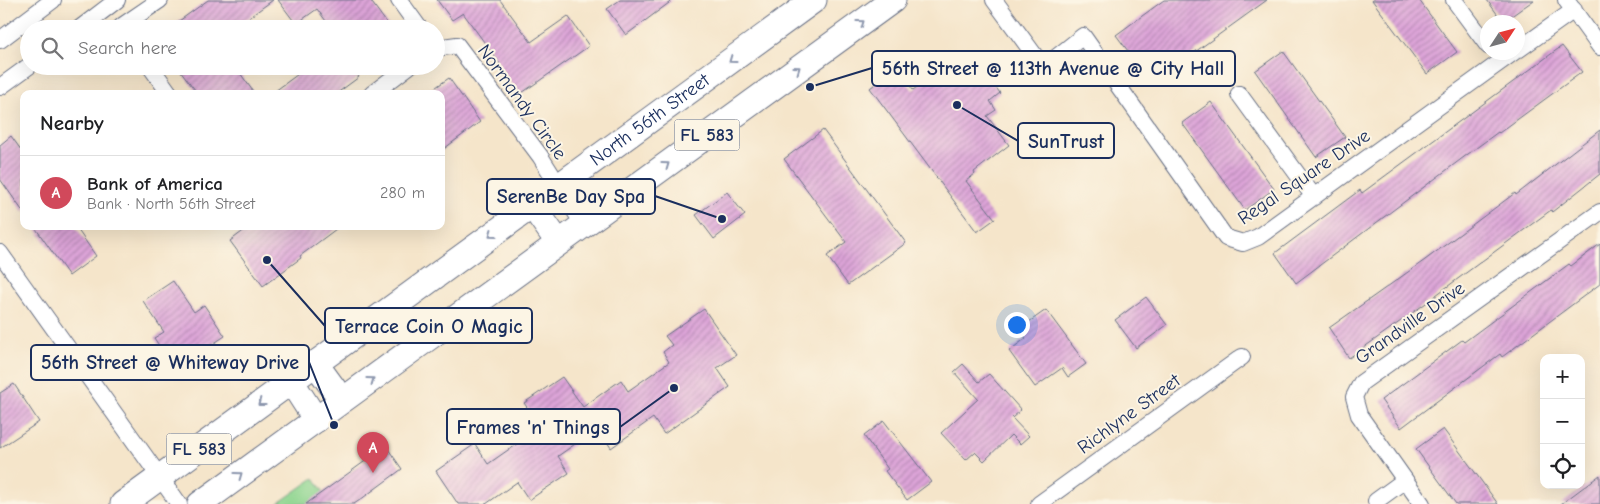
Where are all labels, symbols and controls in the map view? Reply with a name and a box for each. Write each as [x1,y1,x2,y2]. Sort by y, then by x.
north arrow [1480,15,1525,60]
search box [20,20,445,75]
one-way arrow [855,20,865,29]
icon: search [38,34,66,62]
text: Search here [78,37,177,59]
street label: Normandy Circle [473,40,571,164]
callout: 56th Street @ 113th Avenue @ City Hall [872,51,1235,86]
one-way arrow [729,54,738,62]
text: 56th Street @ 113th Avenue @ City Hall [882,57,1224,80]
one-way arrow [791,67,800,75]
street label: North 56th Street [586,69,714,171]
text: Nearby [40,111,104,135]
road number: FL 583 [674,120,740,150]
callout: SunTrust [1018,123,1114,158]
street label: Regal Square Drive [1234,125,1374,229]
text: SunTrust [1028,130,1104,153]
one-way arrow [660,162,670,171]
text: Bank of America [87,173,223,195]
callout: SerenBe Day Spa [487,179,655,214]
text: A [52,184,60,202]
text: 280 m [380,184,425,202]
text: SerenBe Day Spa [497,185,645,208]
text: Bank · North 56th Street [87,195,255,213]
one-way arrow [488,228,498,237]
street label: Grandville Drive [1351,277,1469,369]
callout: Terrace Coin O Magic [325,308,532,343]
your location [1004,312,1030,338]
text: Terrace Coin O Magic [335,315,523,338]
callout: 56th Street @ Whiteway Drive [31,345,309,380]
text: 56th Street @ Whiteway Drive [41,351,299,374]
map controls [1540,354,1585,489]
button: + [1540,354,1585,399]
street label: Richlyne Street [1073,369,1185,459]
one-way arrow [365,377,375,386]
one-way arrow [257,397,267,406]
button: − [1540,399,1585,444]
callout: Frames 'n' Things [447,409,620,444]
text: Frames 'n' Things [456,416,610,439]
pin: A [357,432,389,473]
road number: FL 583 [166,434,232,464]
button: locate [1540,444,1585,489]
one-way arrow [233,472,243,481]

